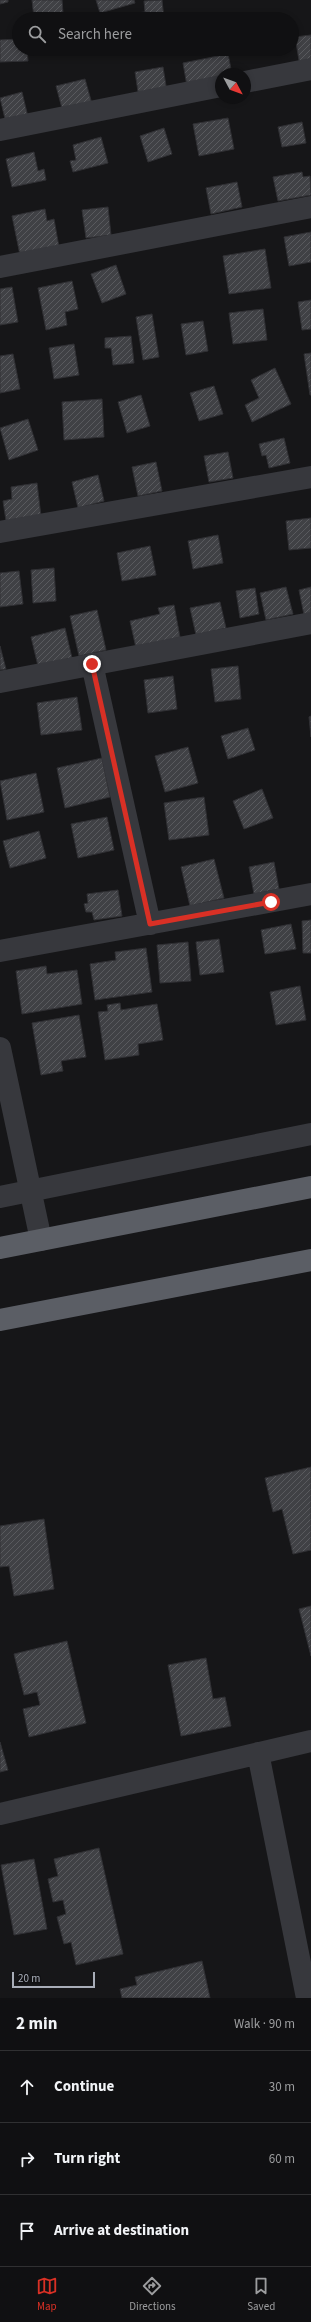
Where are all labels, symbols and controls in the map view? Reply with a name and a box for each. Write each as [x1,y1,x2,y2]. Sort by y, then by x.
search box [12,12,299,56]
icon: search [26,23,48,45]
text: Search here [58,24,132,45]
north arrow [215,68,251,104]
route end [83,655,101,673]
route start [262,893,280,911]
scale bar [12,1970,95,1989]
text: 20 m [18,1971,40,1986]
text: 2 min [16,2012,57,2036]
text: Walk · 90 m [234,2015,295,2033]
icon: ahead [16,2076,38,2098]
text: Continue [54,2076,114,2097]
text: 30 m [269,2078,295,2096]
icon: right [16,2148,38,2170]
text: Turn right [54,2148,120,2169]
text: 60 m [269,2150,295,2168]
icon: arrive [16,2220,38,2242]
text: Arrive at destination [54,2220,189,2241]
tab: Map [36,2275,58,2314]
tab: Directions [129,2275,176,2314]
tab: Saved [247,2275,275,2314]

